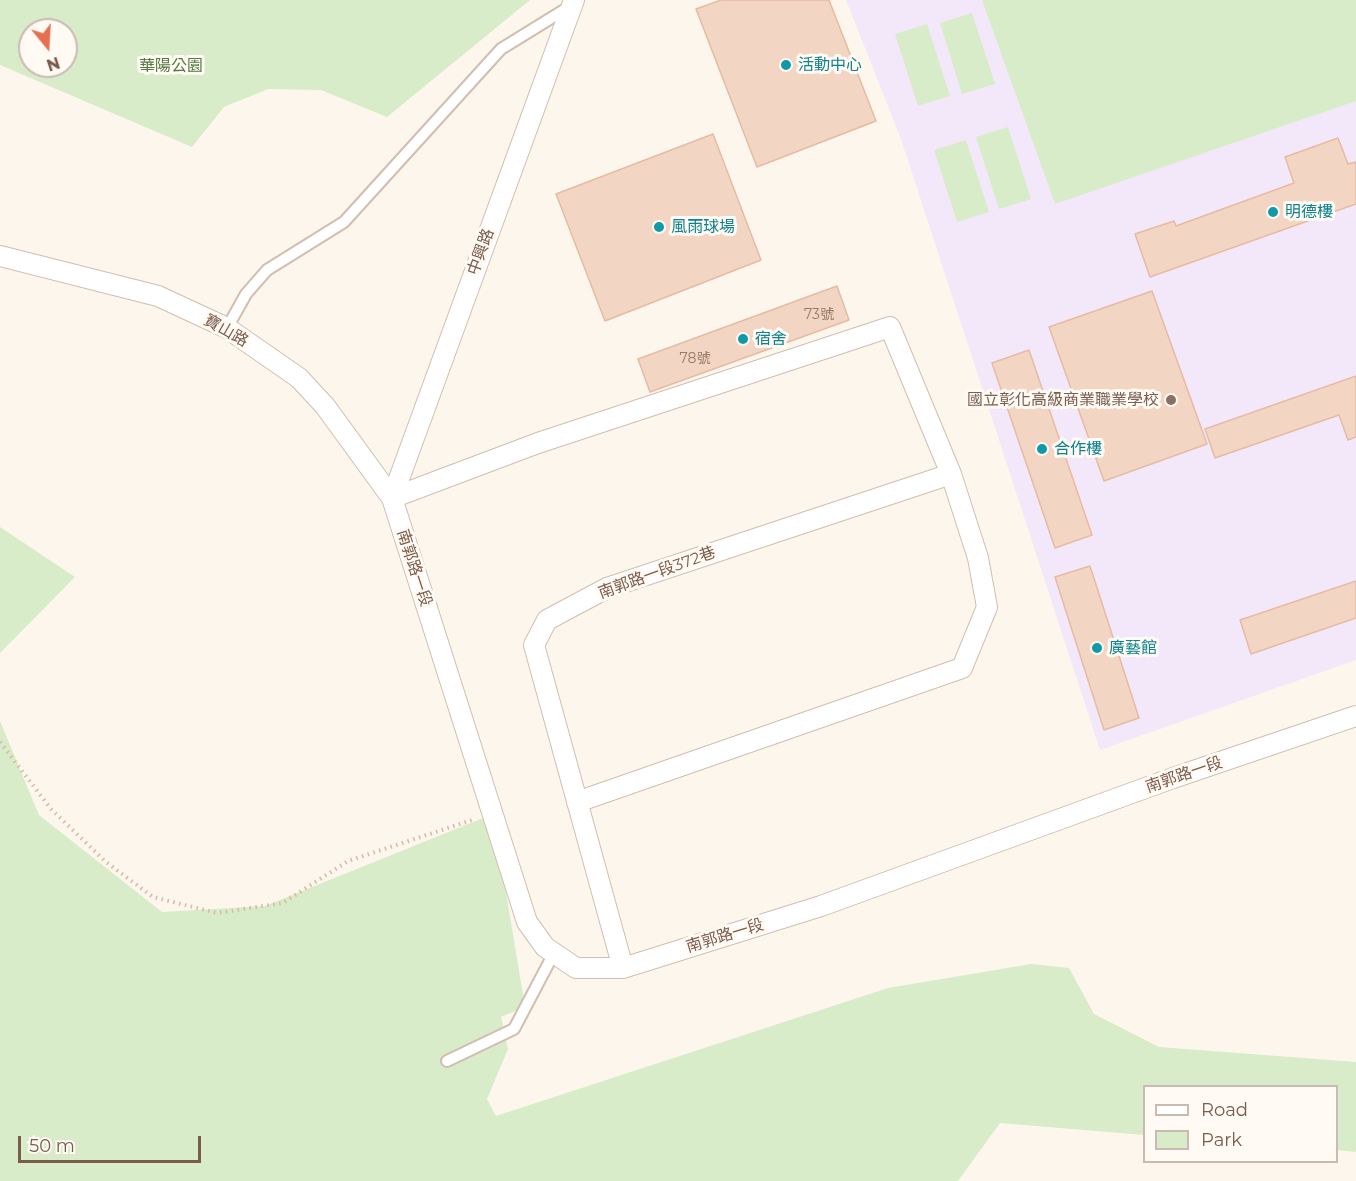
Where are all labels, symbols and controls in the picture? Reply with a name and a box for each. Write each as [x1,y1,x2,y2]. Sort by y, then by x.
north arrow [18,18,78,78]
text: N [44,53,62,75]
place label: 活動中心 [798,55,862,75]
park label: 華陽公園 [139,56,203,76]
marker: 活動中心 [779,58,793,72]
place label: 明德樓 [1285,202,1333,222]
marker: 明德樓 [1266,205,1280,219]
place label: 風雨球場 [671,217,735,237]
marker: 風雨球場 [652,220,666,234]
street label: 中興路 [464,226,498,278]
house number: 73號 [804,307,834,323]
street label: 寶山路 [200,311,252,351]
place label: 宿舍 [755,329,787,349]
marker: 宿舍 [736,332,750,346]
house number: 78號 [680,351,710,367]
place label: 國立彰化高級商業職業學校 [967,390,1159,410]
marker: 國立彰化高級商業職業學校 [1164,393,1178,407]
place label: 合作樓 [1054,439,1102,459]
marker: 合作樓 [1035,442,1049,456]
street label: 南郭路一段 [393,527,435,609]
street label: 南郭路一段372巷 [596,543,718,603]
place label: 廣藝館 [1109,638,1157,658]
marker: 廣藝館 [1090,641,1104,655]
street label: 南郭路一段 [1143,753,1225,797]
street label: 南郭路一段 [684,915,766,957]
legend [1143,1085,1338,1163]
text: Road [1201,1099,1248,1121]
scale bar [21,1124,204,1162]
text: Park [1201,1129,1242,1151]
text: 50 m [29,1135,75,1157]

